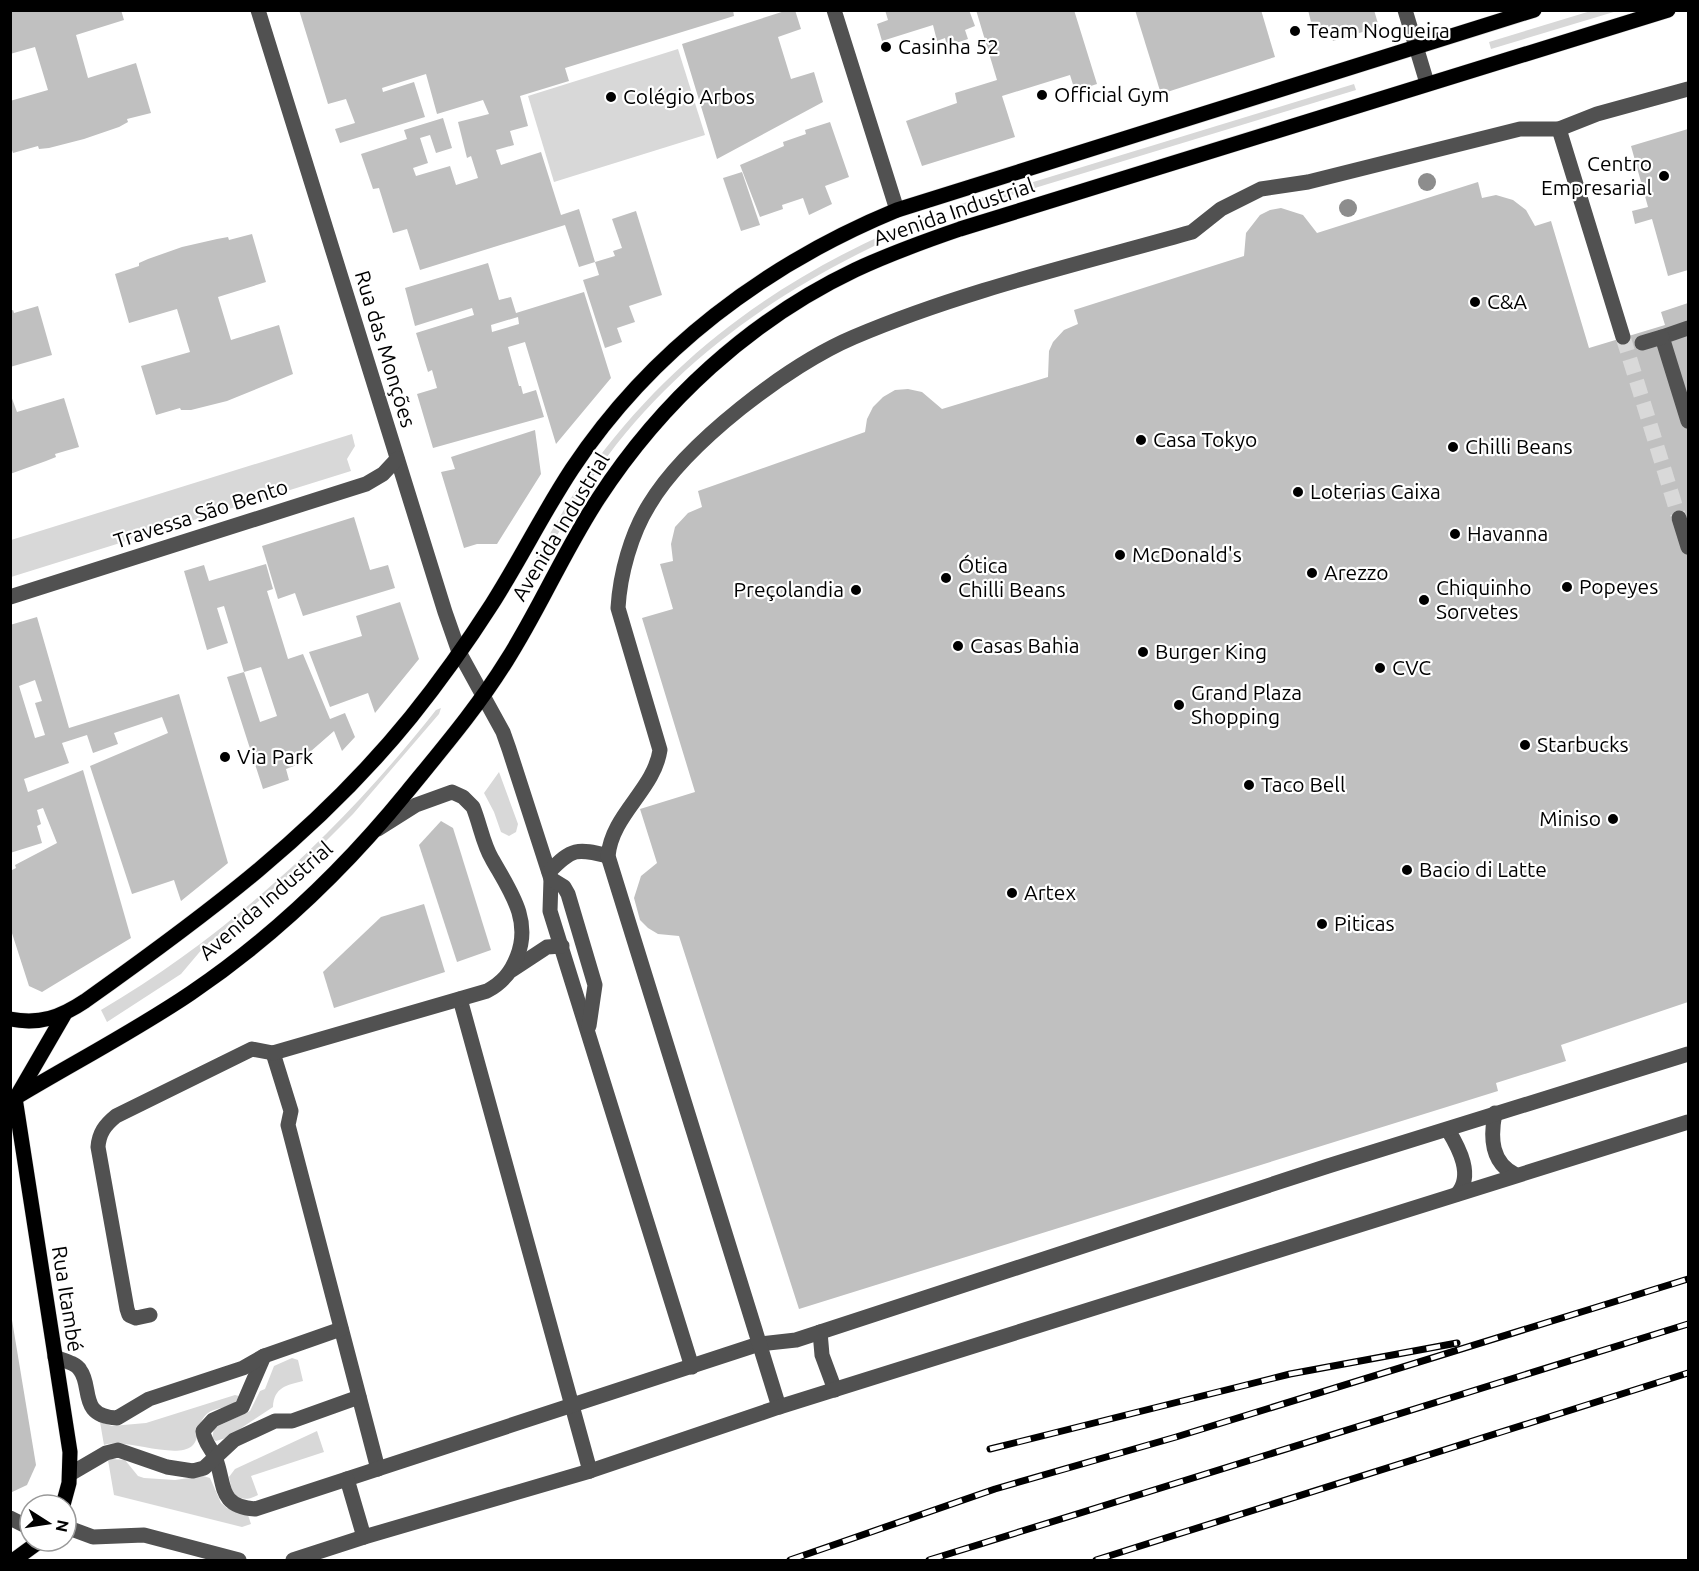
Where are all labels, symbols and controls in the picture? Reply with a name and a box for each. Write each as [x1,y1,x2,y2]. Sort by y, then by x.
place label: Team Nogueira [1307,18,1450,42]
marker: Team Nogueira [1288,24,1302,38]
place label: Casinha 52 [898,34,999,58]
marker: Casinha 52 [879,40,893,54]
place label: Official Gym [1054,82,1169,106]
place label: Colégio Arbos [623,84,755,108]
marker: Official Gym [1035,88,1049,102]
marker: Colégio Arbos [604,90,618,104]
place label: Centro Empresarial [1541,151,1652,199]
marker: Centro Empresarial [1657,169,1671,183]
street label: Avenida Industrial [870,172,1037,250]
street label: Rua das Monções [351,267,421,430]
place label: C&A [1487,289,1528,313]
marker: C&A [1468,295,1482,309]
place label: Casa Tokyo [1153,427,1257,451]
marker: Casa Tokyo [1134,433,1148,447]
place label: Chilli Beans [1465,434,1573,458]
marker: Chilli Beans [1446,440,1460,454]
street label: Avenida Industrial [506,448,614,605]
street label: Travessa São Bento [111,474,291,553]
place label: Loterias Caixa [1310,479,1441,503]
marker: Loterias Caixa [1291,485,1305,499]
place label: Havanna [1467,521,1548,545]
marker: Havanna [1448,527,1462,541]
place label: McDonald's [1132,542,1242,566]
marker: McDonald's [1113,548,1127,562]
place label: Ótica Chilli Beans [958,553,1066,601]
place label: Arezzo [1324,560,1389,584]
marker: Arezzo [1305,566,1319,580]
marker: Ótica Chilli Beans [939,571,953,585]
place label: Popeyes [1579,574,1658,598]
place label: Chiquinho Sorvetes [1436,575,1532,623]
place label: Preçolandia [733,577,844,601]
marker: Popeyes [1560,580,1574,594]
marker: Preçolandia [849,583,863,597]
marker: Chiquinho Sorvetes [1417,593,1431,607]
place label: Casas Bahia [970,633,1080,657]
marker: Casas Bahia [951,639,965,653]
place label: Burger King [1155,639,1267,663]
marker: Burger King [1136,645,1150,659]
place label: CVC [1392,655,1431,679]
marker: CVC [1373,661,1387,675]
place label: Grand Plaza Shopping [1191,680,1302,728]
marker: Grand Plaza Shopping [1172,698,1186,712]
place label: Starbucks [1537,732,1629,756]
marker: Starbucks [1518,738,1532,752]
place label: Via Park [237,744,314,768]
marker: Via Park [218,750,232,764]
place label: Taco Bell [1261,772,1345,796]
marker: Taco Bell [1242,778,1256,792]
place label: Miniso [1539,806,1601,830]
marker: Miniso [1606,812,1620,826]
street label: Avenida Industrial [194,836,337,965]
place label: Bacio di Latte [1419,857,1547,881]
marker: Bacio di Latte [1400,863,1414,877]
place label: Artex [1024,880,1076,904]
marker: Artex [1005,886,1019,900]
place label: Piticas [1334,911,1395,935]
marker: Piticas [1315,917,1329,931]
street label: Rua Itambé [48,1244,88,1354]
north arrow [18,1493,78,1553]
text: N [53,1518,73,1534]

